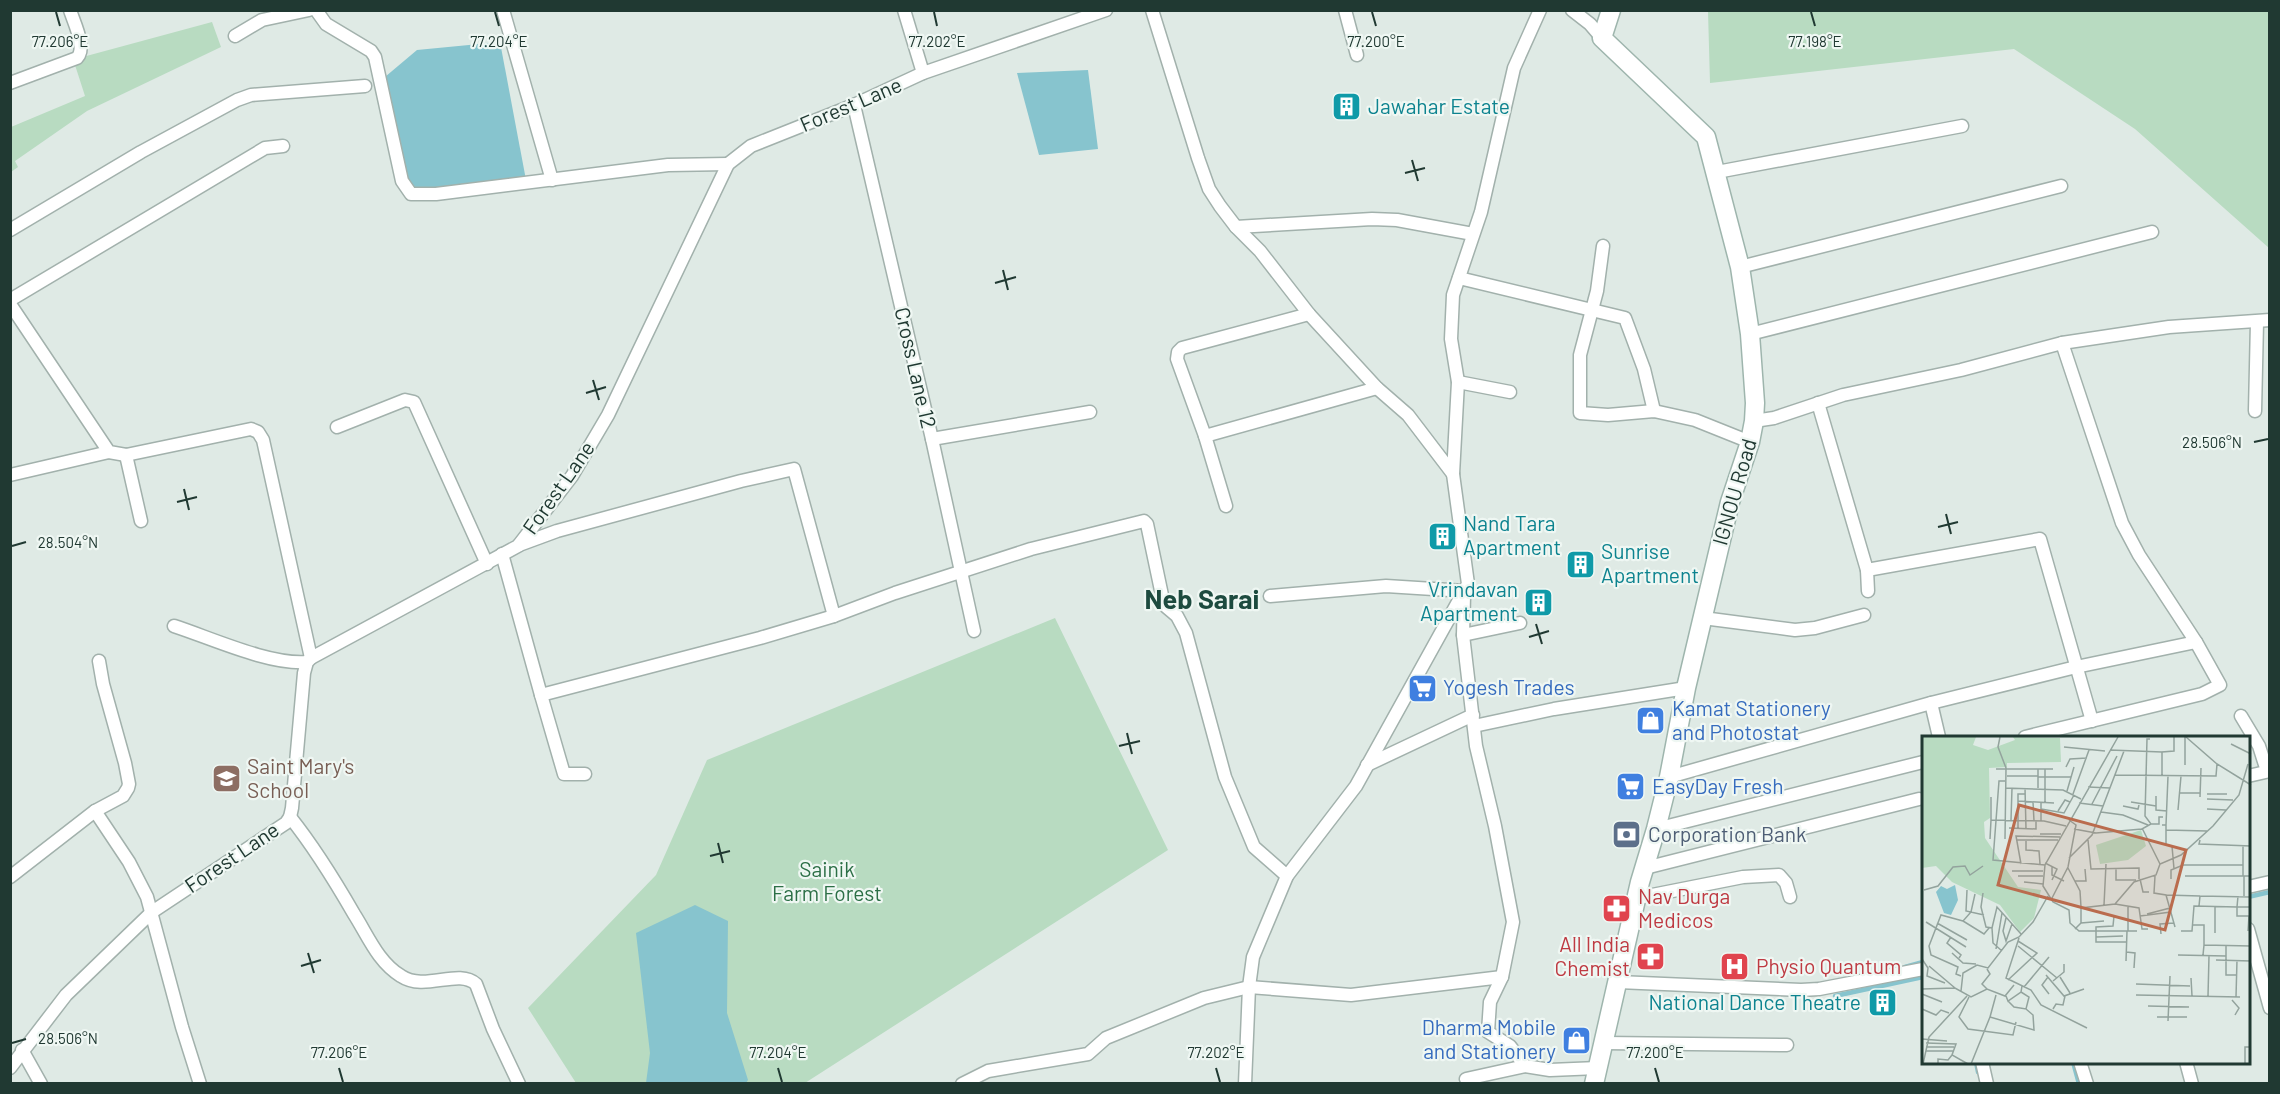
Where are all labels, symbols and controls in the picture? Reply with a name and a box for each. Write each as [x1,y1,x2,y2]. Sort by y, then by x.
text: 77.206°E [32,32,88,50]
text: 77.204°E [470,32,528,50]
text: 77.202°E [908,32,966,50]
text: 77.200°E [1347,32,1405,50]
text: 77.198°E [1788,32,1842,50]
street label: Forest Lane [796,71,905,136]
building icon: Jawahar Estate [1331,91,1363,123]
place label: Jawahar Estate [1368,93,1510,118]
street label: Cross Lane 12 [890,305,943,431]
text: 28.506°N [2182,433,2242,451]
street label: IGNOU Road [1706,435,1761,548]
street label: Forest Lane [517,436,599,539]
place label: Nand Tara Apartment [1463,510,1561,559]
building icon: Nand Tara Apartment [1426,520,1458,552]
text: 28.504°N [38,533,98,551]
place label: Sunrise Apartment [1601,538,1699,587]
building icon: Sunrise Apartment [1564,548,1596,580]
place label: Vrindavan Apartment [1420,576,1518,625]
district label: Neb Sarai [1145,582,1259,614]
building icon: Vrindavan Apartment [1523,586,1555,618]
supermarket icon: Yogesh Trades [1406,672,1438,704]
place label: Yogesh Trades [1443,674,1575,699]
place label: Kamat Stationery and Photostat [1672,695,1831,744]
shop icon: Kamat Stationery and Photostat [1635,705,1667,737]
inset map [1922,736,2250,1064]
place label: Saint Mary's School [247,753,354,802]
school or university icon: Saint Mary's School [210,763,242,795]
supermarket icon: EasyDay Fresh [1615,771,1647,803]
place label: EasyDay Fresh [1652,773,1784,798]
street label: Forest Lane [179,816,283,897]
bank icon: Corporation Bank [1611,819,1643,851]
place label: Corporation Bank [1648,821,1807,846]
park label: Sainik Farm Forest [772,856,882,905]
place label: Nav Durga Medicos [1638,883,1730,932]
pharmacy icon: Nav Durga Medicos [1601,893,1633,925]
place label: All India Chemist [1554,931,1630,980]
pharmacy icon: All India Chemist [1635,941,1667,973]
hospital icon: Physio Quantum [1719,951,1751,983]
place label: Physio Quantum [1756,953,1901,978]
building icon: National Dance Theatre [1866,987,1898,1019]
place label: National Dance Theatre [1648,989,1861,1014]
place label: Dharma Mobile and Stationery [1422,1014,1556,1063]
shop icon: Dharma Mobile and Stationery [1561,1024,1593,1056]
text: 28.506°N [38,1029,98,1047]
text: 77.206°E [311,1043,367,1061]
text: 77.204°E [749,1043,807,1061]
text: 77.202°E [1187,1043,1245,1061]
text: 77.200°E [1626,1043,1684,1061]

